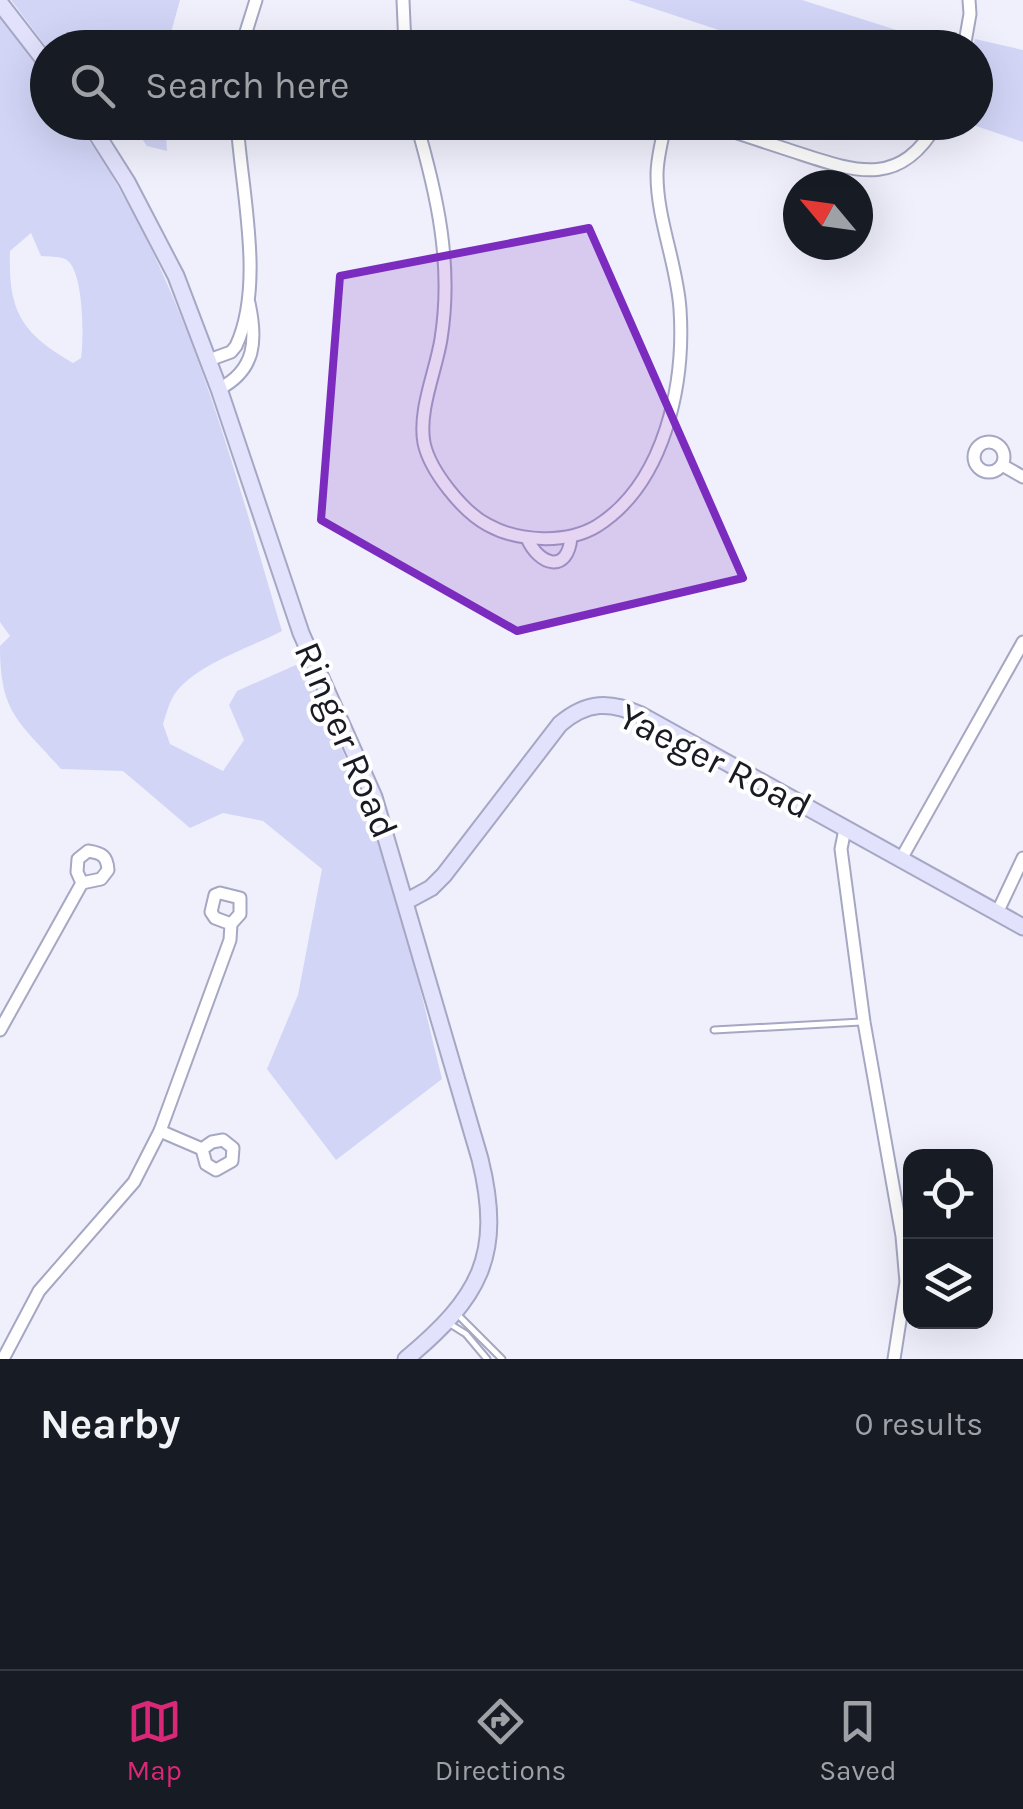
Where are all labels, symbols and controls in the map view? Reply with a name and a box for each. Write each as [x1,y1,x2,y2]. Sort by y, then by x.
search box [30,30,993,140]
icon: search [65,58,120,113]
text: Search here [145,63,349,108]
north arrow [783,170,873,260]
street label: Ringer Road [285,635,407,845]
street label: Yaeger Road [611,693,819,829]
map controls [903,1149,993,1329]
button: locate [903,1149,993,1239]
button: layers [903,1239,993,1329]
text: Nearby [40,1399,180,1449]
text: 0 results [854,1406,983,1443]
tab: Map [126,1694,182,1787]
tab: Directions [435,1694,566,1787]
tab: Saved [819,1694,897,1787]

